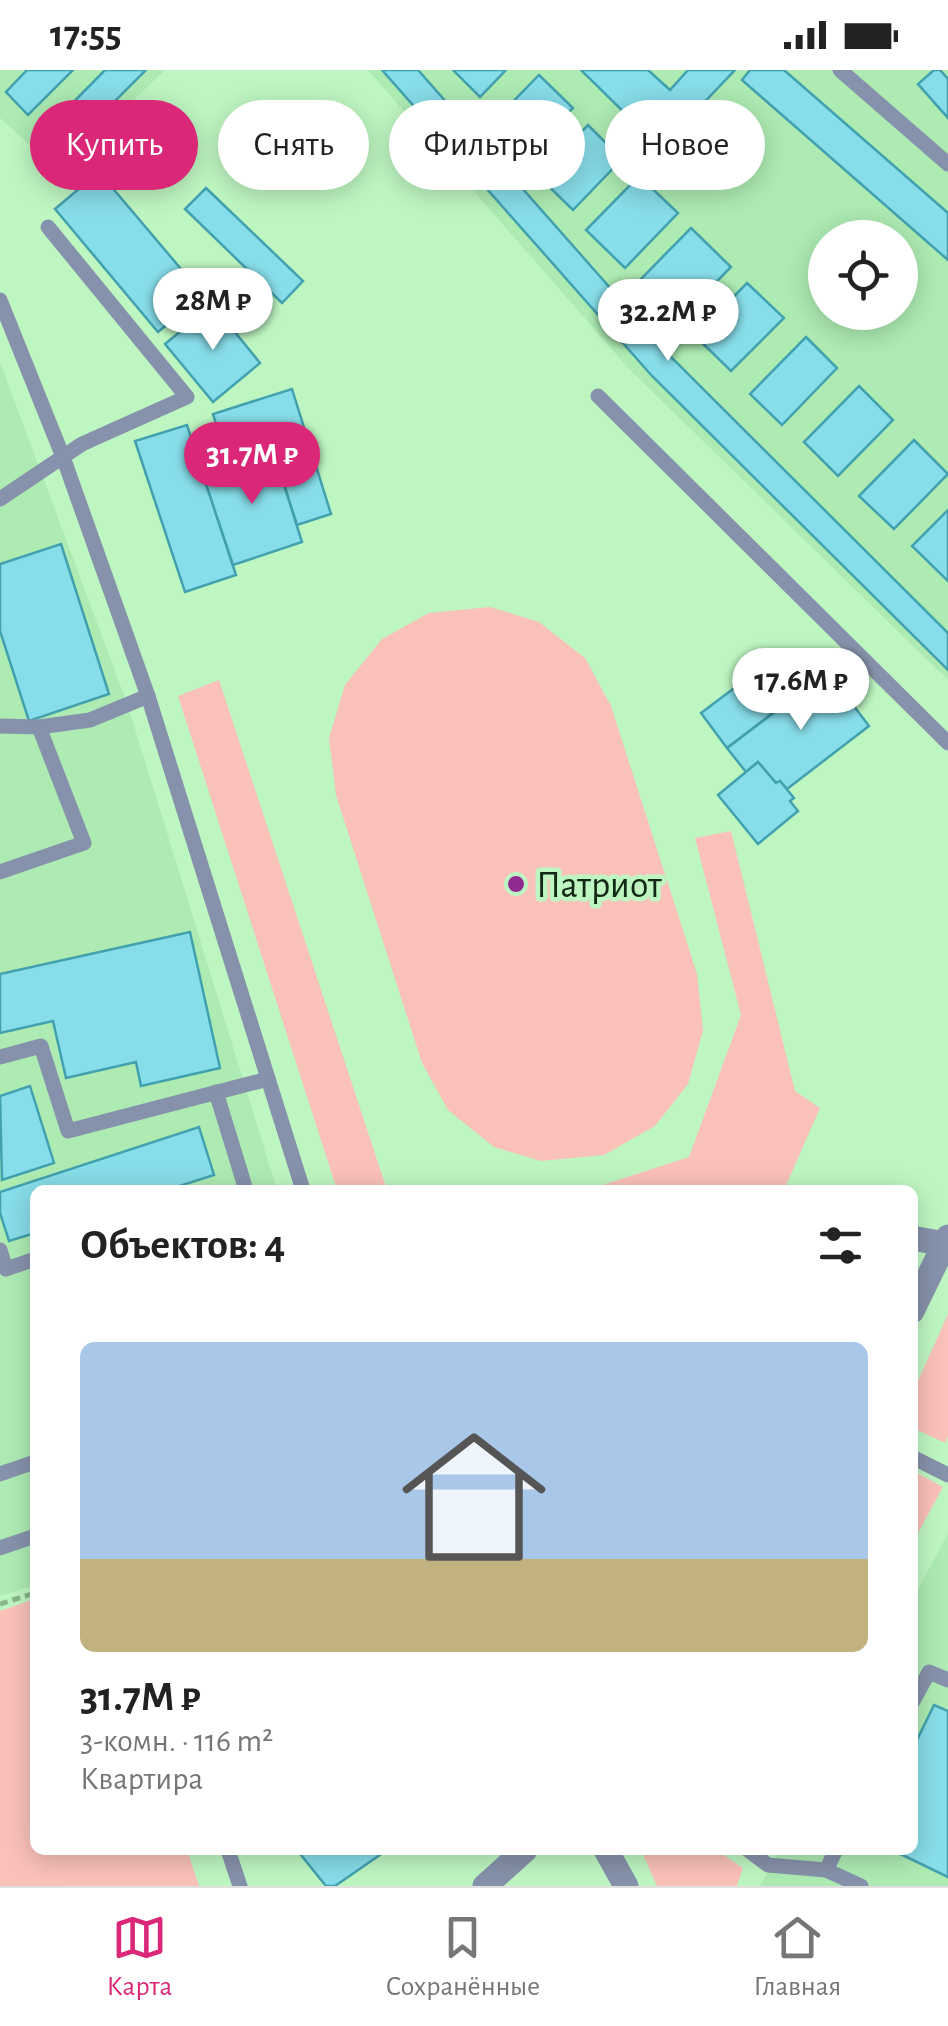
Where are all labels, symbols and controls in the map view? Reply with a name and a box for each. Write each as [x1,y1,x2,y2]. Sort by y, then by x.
text: 17:55 [50,16,122,54]
chip: Купить [30,100,198,190]
chip: Снять [218,100,369,190]
chip: Фильтры [389,100,585,190]
chip: Новое [605,100,765,190]
map controls [808,220,918,330]
button: locate [808,220,918,330]
pin: 28M ₽ [143,268,283,353]
pin: 32.2M ₽ [576,279,760,364]
text: 28M ₽ [175,284,251,316]
text: 32.2M ₽ [620,295,716,327]
pin: 31.7M ₽ [160,422,344,507]
text: 31.7M ₽ [206,438,298,470]
pin: 17.6M ₽ [709,648,893,733]
text: 17.6M ₽ [754,664,848,696]
place label: Патриот [536,867,662,905]
marker: Патриот [505,873,527,895]
icon: filters [813,1218,868,1273]
text: Объектов: 4 [80,1224,285,1266]
icon: home [384,1407,564,1587]
text: 31.7M ₽ [80,1676,200,1718]
text: 3-комн. · 116 m² [80,1725,273,1757]
text: Квартира [80,1763,203,1795]
tab: Карта [107,1910,172,2004]
tab: Сохранённые [385,1910,540,2004]
tab: Главная [753,1910,841,2004]

